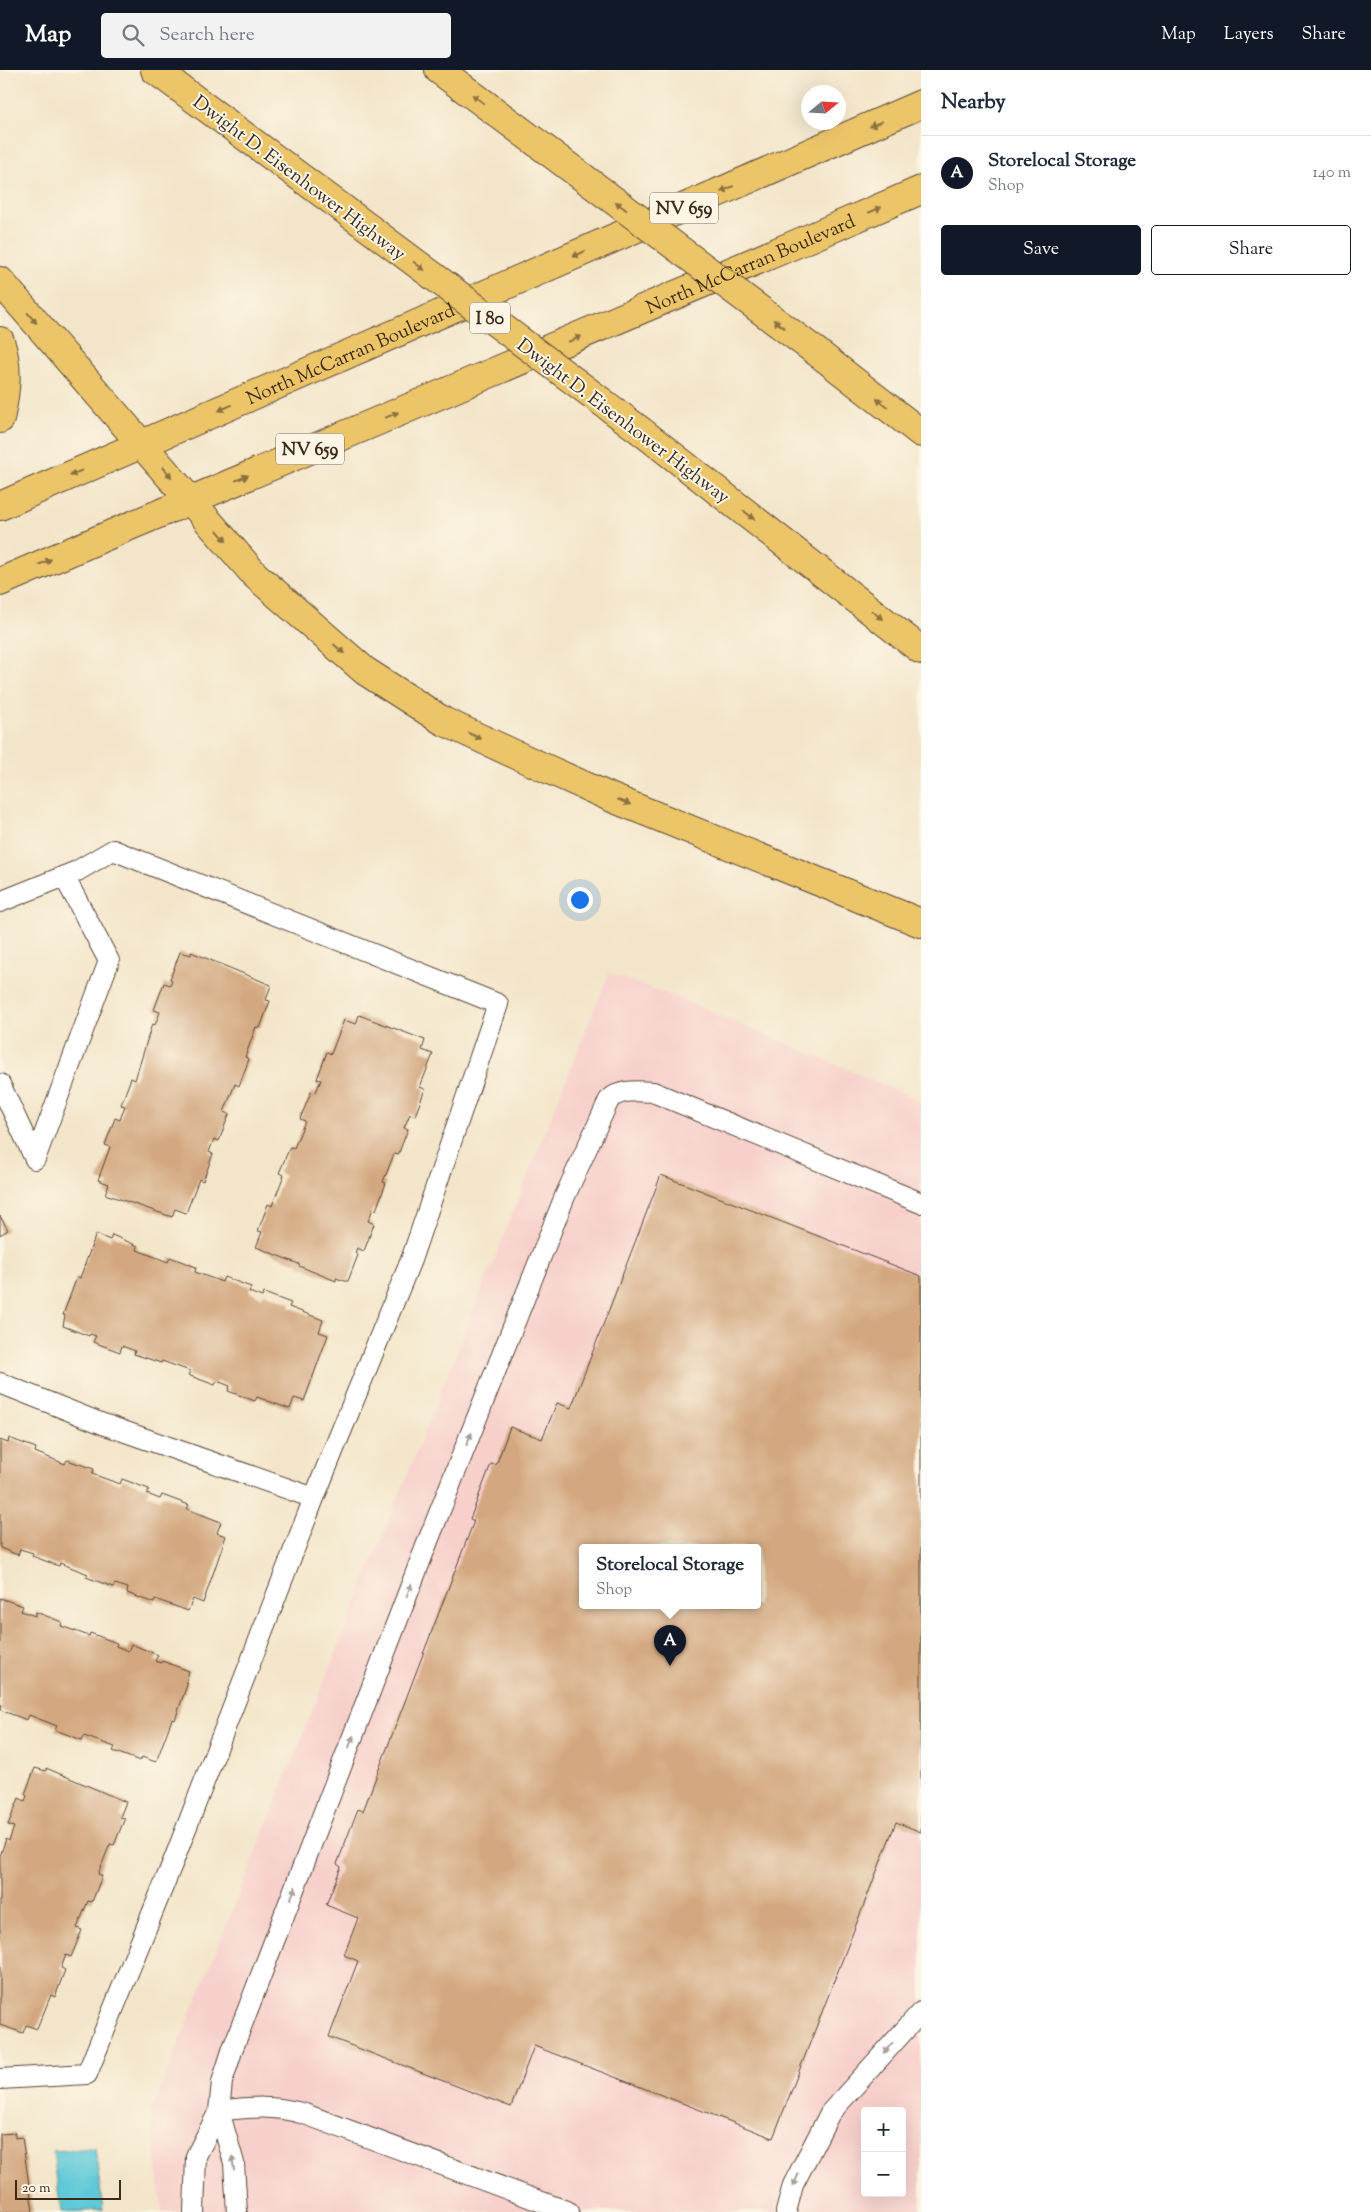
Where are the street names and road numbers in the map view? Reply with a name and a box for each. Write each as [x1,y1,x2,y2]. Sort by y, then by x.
street label: Dwight D. Eisenhower Highway [186,90,411,268]
road number: NV 659 [650,192,718,224]
street label: North McCarran Boulevard [642,209,860,322]
street label: North McCarran Boulevard [242,298,460,413]
road number: I 80 [470,302,510,334]
street label: Dwight D. Eisenhower Highway [510,333,735,511]
road number: NV 659 [276,434,344,464]

